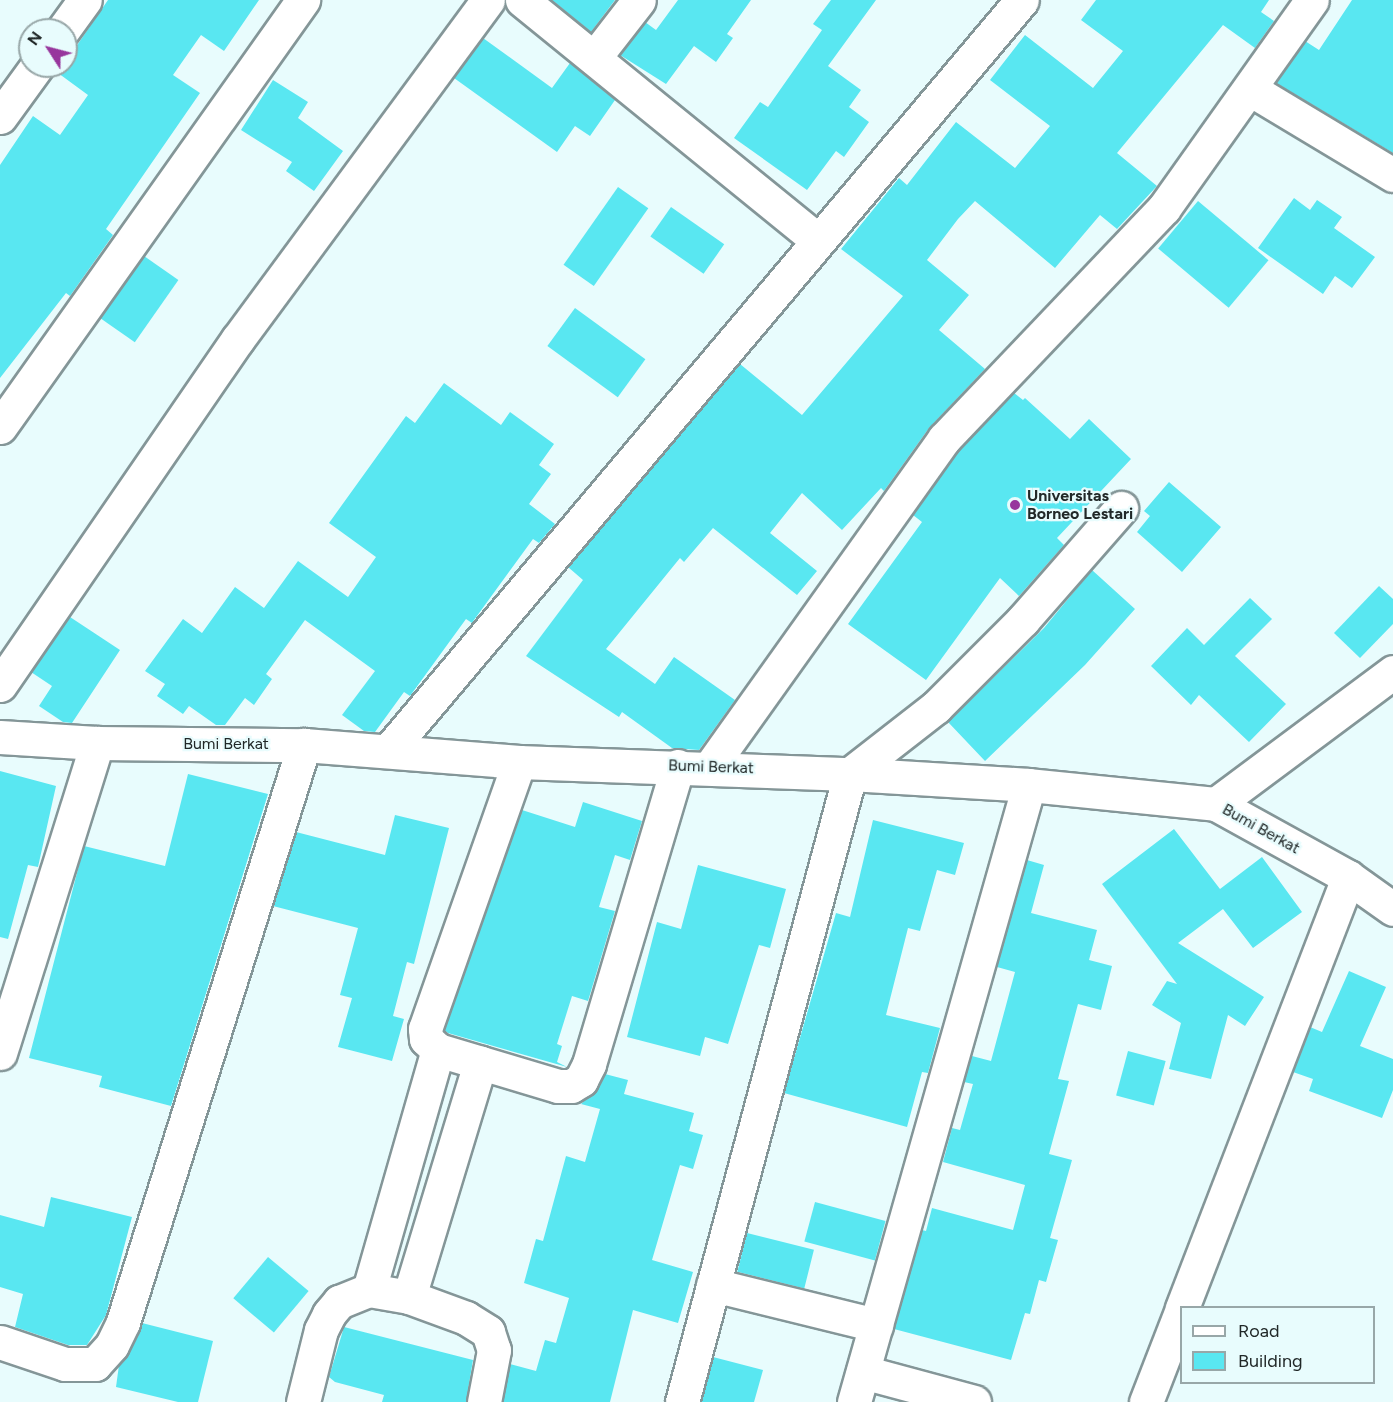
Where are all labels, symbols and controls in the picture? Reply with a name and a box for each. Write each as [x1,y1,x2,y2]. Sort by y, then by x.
north arrow [18,18,78,78]
text: N [23,28,46,49]
place label: Universitas Borneo Lestari [1027,486,1133,524]
marker: Universitas Borneo Lestari [1008,498,1022,512]
street label: Bumi Berkat [183,734,269,754]
street label: Bumi Berkat [668,756,754,778]
street label: Bumi Berkat [1219,800,1303,858]
legend [1180,1306,1375,1384]
text: Road [1238,1320,1279,1342]
text: Building [1238,1350,1303,1372]

